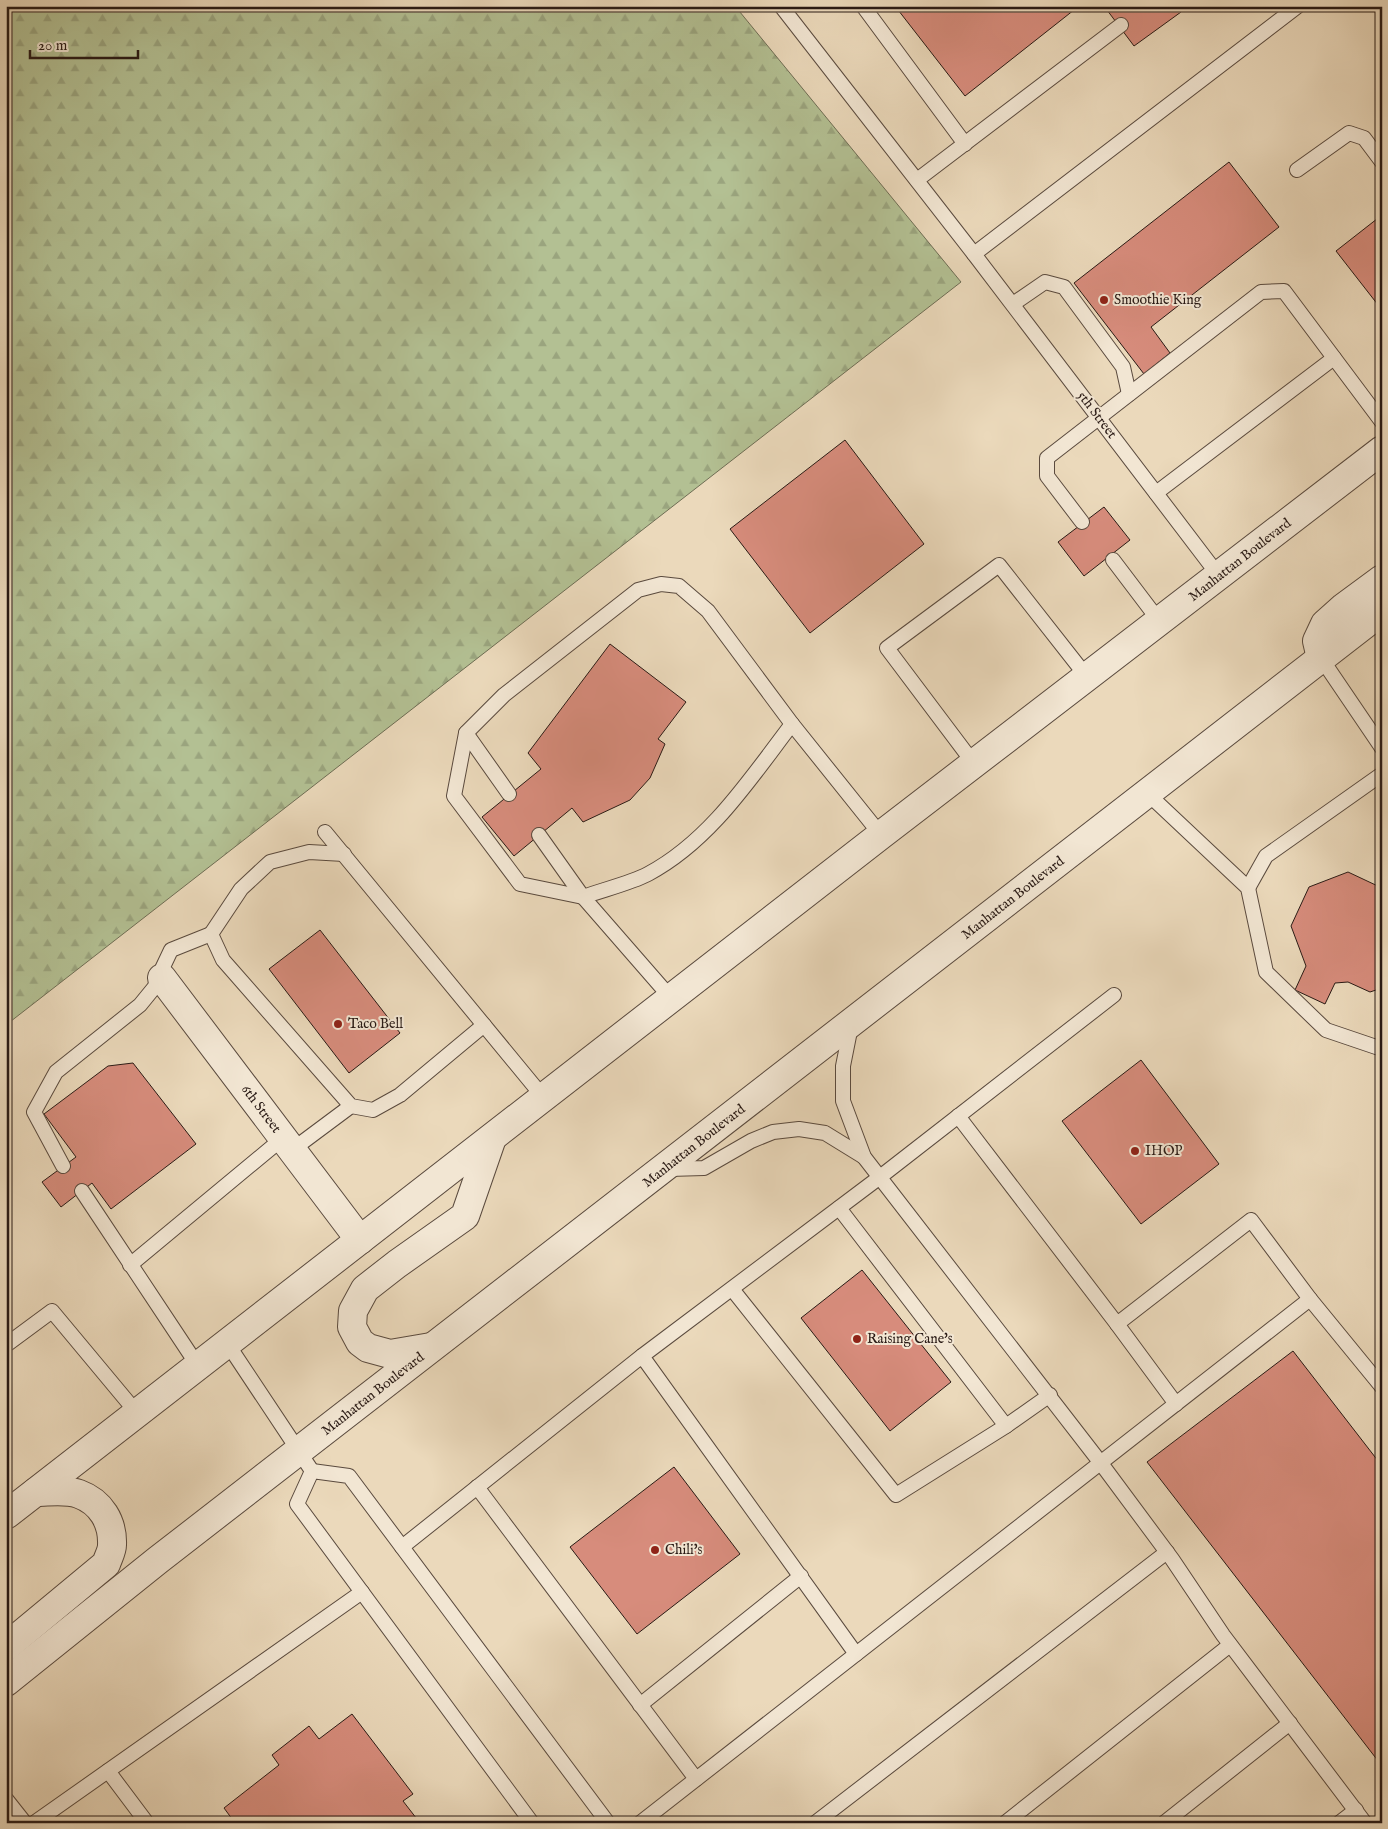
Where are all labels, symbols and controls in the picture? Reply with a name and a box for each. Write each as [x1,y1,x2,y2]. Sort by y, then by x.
scale bar [30,28,138,60]
text: 20 m [38,36,68,55]
place label: Smoothie King [1114,291,1202,309]
marker: Smoothie King [1098,294,1110,306]
street label: 5th Street [1073,388,1121,443]
street label: Manhattan Boulevard [1185,514,1295,606]
street label: Manhattan Boulevard [958,852,1068,944]
place label: Taco Bell [348,1015,403,1033]
marker: Taco Bell [332,1018,344,1030]
street label: 6th Street [237,1081,285,1137]
street label: Manhattan Boulevard [639,1100,749,1192]
place label: IHOP [1145,1142,1182,1160]
marker: IHOP [1129,1145,1141,1157]
place label: Raising Cane's [867,1330,953,1348]
marker: Raising Cane's [851,1333,863,1345]
street label: Manhattan Boulevard [318,1348,428,1440]
place label: Chili's [665,1541,703,1559]
marker: Chili's [649,1544,661,1556]

